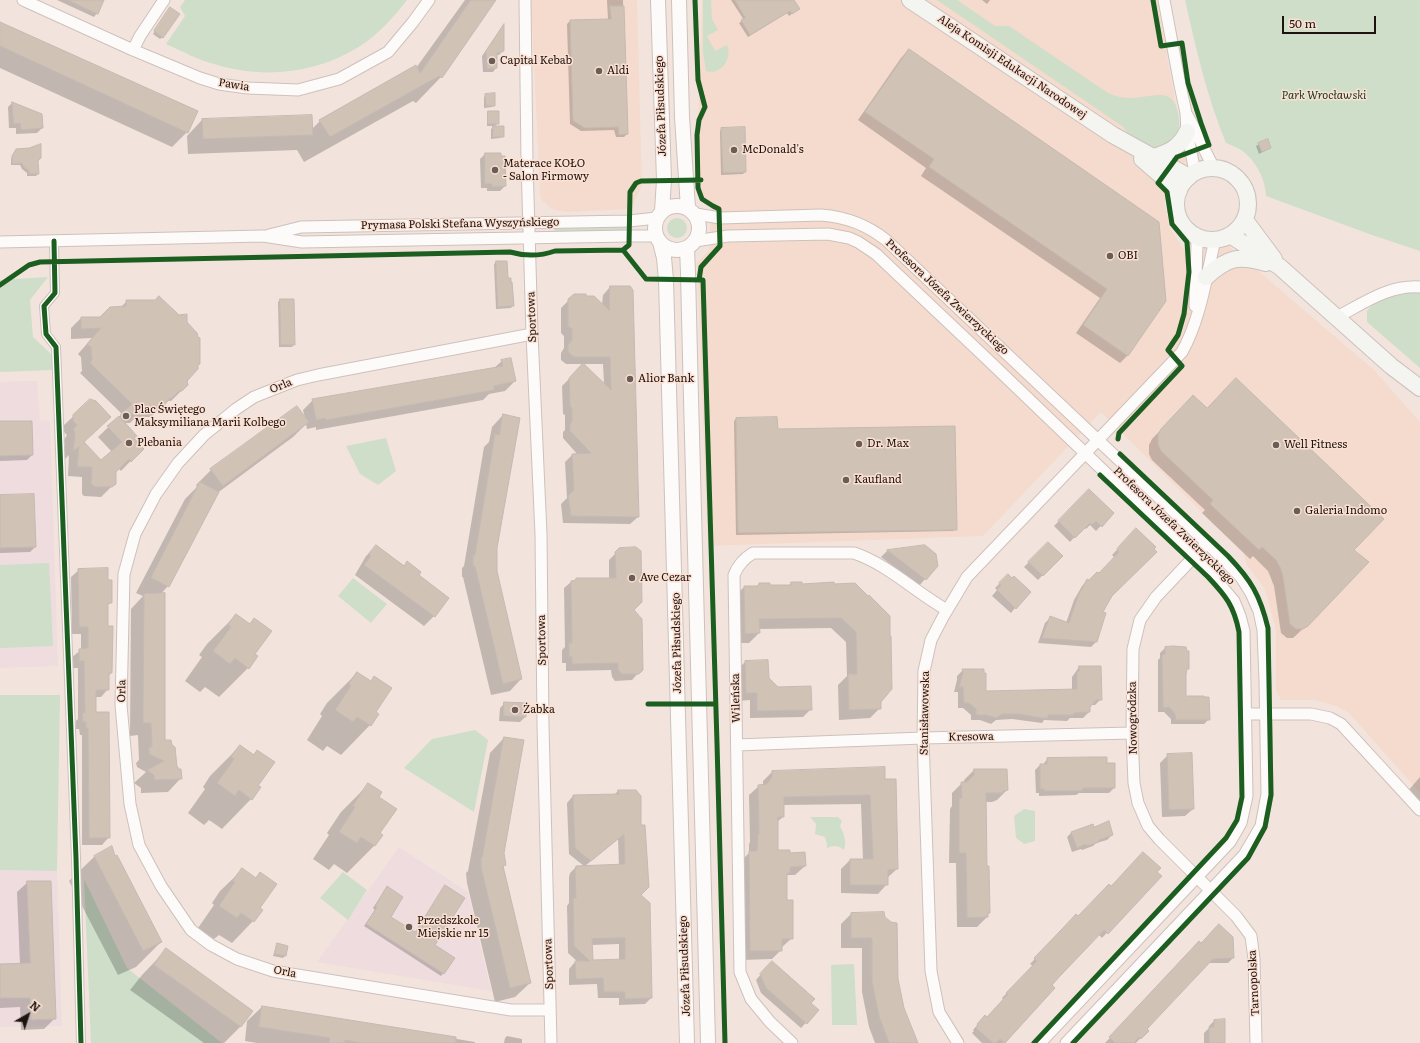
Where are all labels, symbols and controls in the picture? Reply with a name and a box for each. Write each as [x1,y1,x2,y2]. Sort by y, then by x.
scale bar [1284,8,1378,34]
street label: Aleja Komisji Edukacji Narodowej [935,12,1089,122]
text: 50 m [1289,14,1316,32]
place label: Capital Kebab [500,54,572,68]
street label: Józefa Piłsudskiego [653,55,669,157]
marker: Capital Kebab [487,56,497,66]
place label: Aldi [607,64,629,78]
marker: Aldi [594,66,604,76]
street label: Pawia [218,76,250,94]
park label: Park Wrocławski [1282,89,1366,103]
place label: McDonald's [742,143,804,157]
marker: McDonald's [729,145,739,155]
place label: Materace KOŁO - Salon Firmowy [503,157,589,183]
marker: Materace KOŁO - Salon Firmowy [490,165,500,175]
street label: Prymasa Polski Stefana Wyszyńskiego [361,216,559,232]
street label: Profesora Józefa Zwierzyckiego [883,236,1011,358]
place label: OBI [1118,249,1138,263]
marker: OBI [1105,251,1115,261]
street label: Sportowa [525,291,539,343]
place label: Alior Bank [638,372,694,386]
marker: Alior Bank [625,374,635,384]
street label: Orla [268,376,294,396]
place label: Plac Świętego Maksymiliana Marii Kolbego [134,403,286,429]
marker: Plac Świętego Maksymiliana Marii Kolbego [121,411,131,421]
place label: Plebania [137,436,182,450]
place label: Dr. Max [867,437,909,451]
marker: Plebania [124,438,134,448]
place label: Well Fitness [1284,438,1347,452]
marker: Dr. Max [854,439,864,449]
marker: Well Fitness [1271,440,1281,450]
street label: Profesora Józefa Zwierzyckiego [1110,464,1238,588]
place label: Kaufland [854,473,902,487]
marker: Kaufland [841,475,851,485]
place label: Galeria Indomo [1305,504,1387,518]
marker: Galeria Indomo [1292,506,1302,516]
place label: Ave Cezar [640,571,691,585]
marker: Ave Cezar [627,573,637,583]
street label: Józefa Piłsudskiego [670,592,684,694]
street label: Sportowa [535,614,549,666]
street label: Stanisławowska [918,671,932,755]
street label: Wileńska [729,673,743,723]
street label: Orla [115,679,129,703]
street label: Nowogródzka [1126,681,1140,755]
place label: Żabka [523,703,555,717]
marker: Żabka [510,705,520,715]
street label: Kresowa [948,730,994,744]
place label: Przedszkole Miejskie nr 15 [417,914,489,940]
street label: Józefa Piłsudskiego [677,915,693,1017]
marker: Przedszkole Miejskie nr 15 [404,922,414,932]
street label: Sportowa [542,938,556,990]
street label: Tarnopolska [1246,950,1262,1016]
street label: Orla [272,963,298,981]
north arrow [8,995,48,1035]
text: N [27,997,44,1015]

